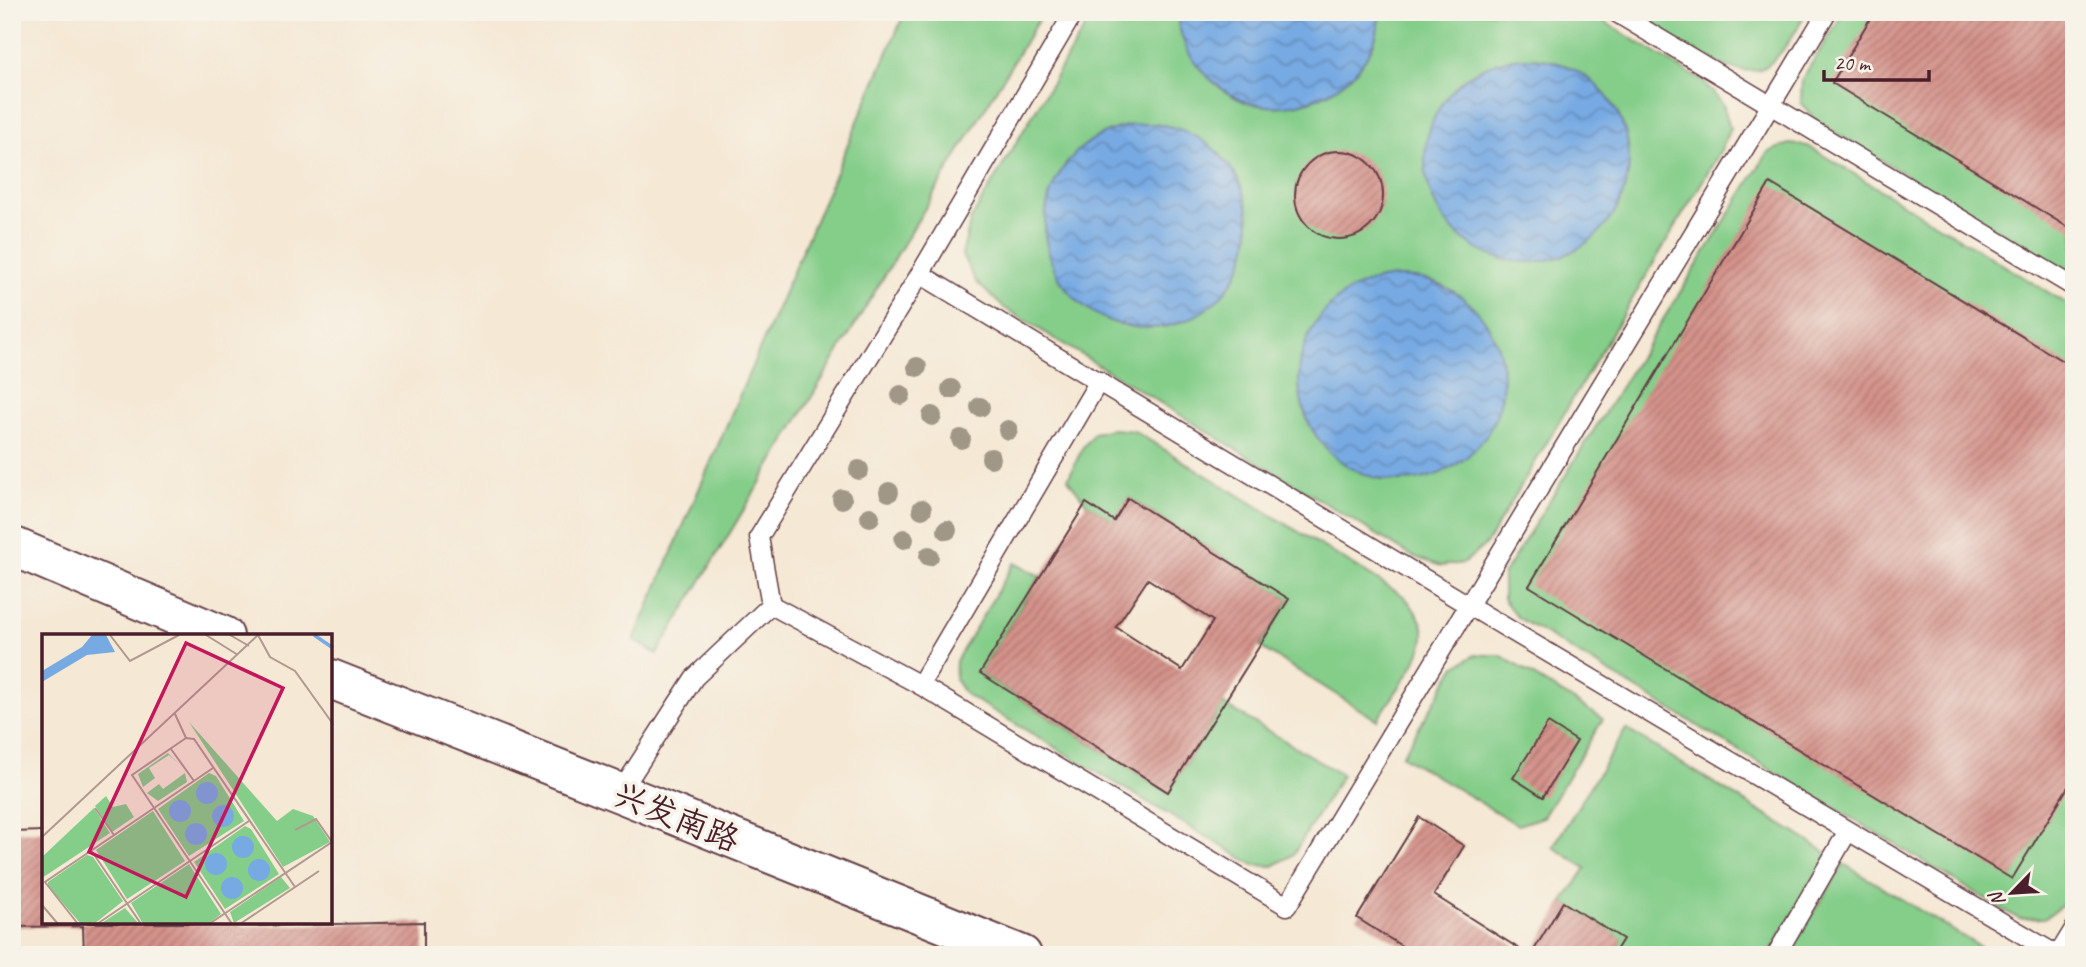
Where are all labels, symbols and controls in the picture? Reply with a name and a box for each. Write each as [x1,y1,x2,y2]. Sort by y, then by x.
scale bar [1824,38,1928,82]
text: 20 m [1834,50,1872,76]
inset map [42,634,332,925]
street label: 兴发南路 [608,773,746,861]
north arrow [1978,858,2048,928]
text: N [1983,886,2011,910]

